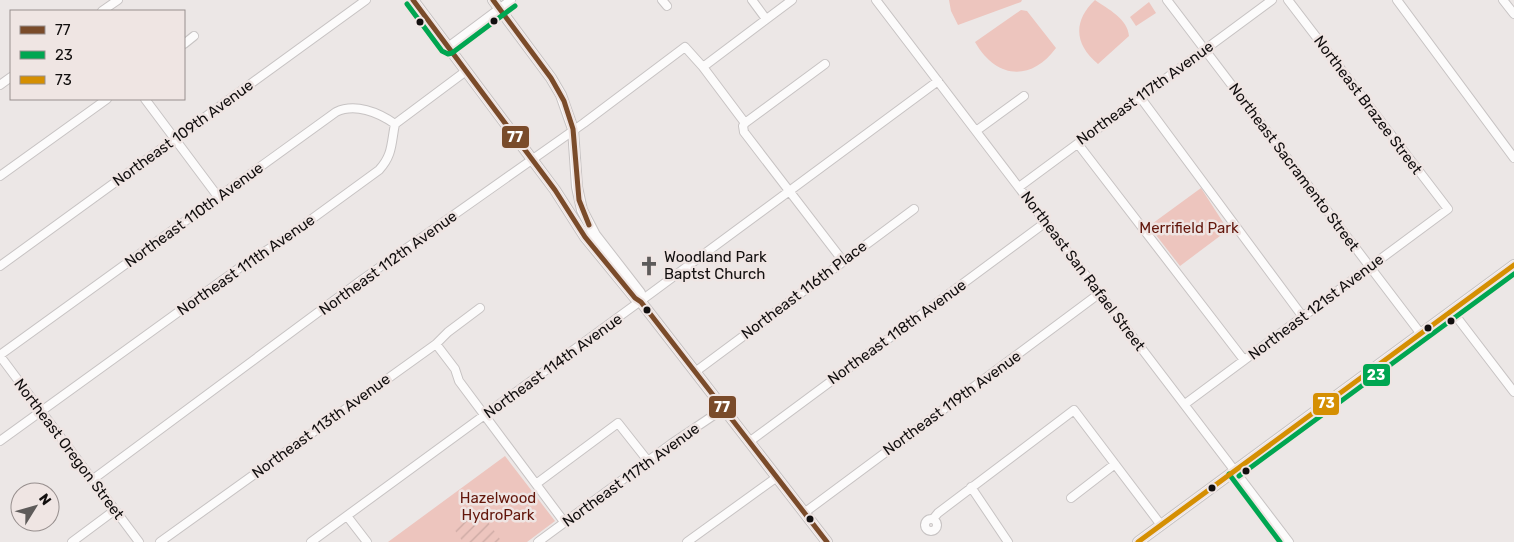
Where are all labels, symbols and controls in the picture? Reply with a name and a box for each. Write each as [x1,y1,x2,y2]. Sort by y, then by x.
legend [10,10,185,100]
unlabelled marker [489,16,499,26]
unlabelled marker [415,17,425,27]
text: 77 [55,21,71,39]
street label: Northeast Brazee Street [1310,32,1426,178]
street label: Northeast 117th Avenue [1073,37,1217,149]
text: 23 [55,46,73,64]
text: 73 [55,71,72,89]
street label: Northeast 109th Avenue [109,76,257,190]
street label: Northeast Sacramento Street [1225,79,1363,255]
line badge: 77 [501,125,530,149]
text: 77 [507,129,523,146]
street label: Northeast 110th Avenue [121,159,267,271]
street label: Northeast San Rafael Street [1017,188,1149,354]
street label: Northeast 112th Avenue [316,207,460,319]
street label: Northeast 111th Avenue [174,211,318,319]
park label: Merrifield Park [1139,219,1239,237]
street label: Northeast 116th Place [738,237,870,343]
place label: Woodland Park Baptst Church [664,248,767,283]
street label: Northeast 121st Avenue [1245,250,1387,364]
church icon: Woodland Park Baptst Church [638,255,660,277]
street label: Northeast 118th Avenue [824,276,970,388]
unlabelled marker [642,305,652,315]
street label: Northeast 114th Avenue [480,310,626,422]
unlabelled marker [1446,316,1456,326]
unlabelled marker [1423,323,1433,333]
street label: Northeast 119th Avenue [879,347,1025,459]
line badge: 23 [1362,363,1391,387]
text: 23 [1367,367,1385,384]
street label: Northeast 113th Avenue [248,370,394,482]
street label: Northeast Oregon Street [10,375,128,523]
line badge: 73 [1312,392,1340,416]
line badge: 77 [708,395,737,419]
text: 73 [1317,395,1335,412]
text: 77 [714,399,730,416]
street label: Northeast 117th Avenue [559,419,703,531]
unlabelled marker [1241,466,1251,476]
north arrow [10,482,60,532]
unlabelled marker [1207,483,1217,493]
park label: Hazelwood HydroPark [460,489,536,524]
unlabelled marker [805,514,815,524]

